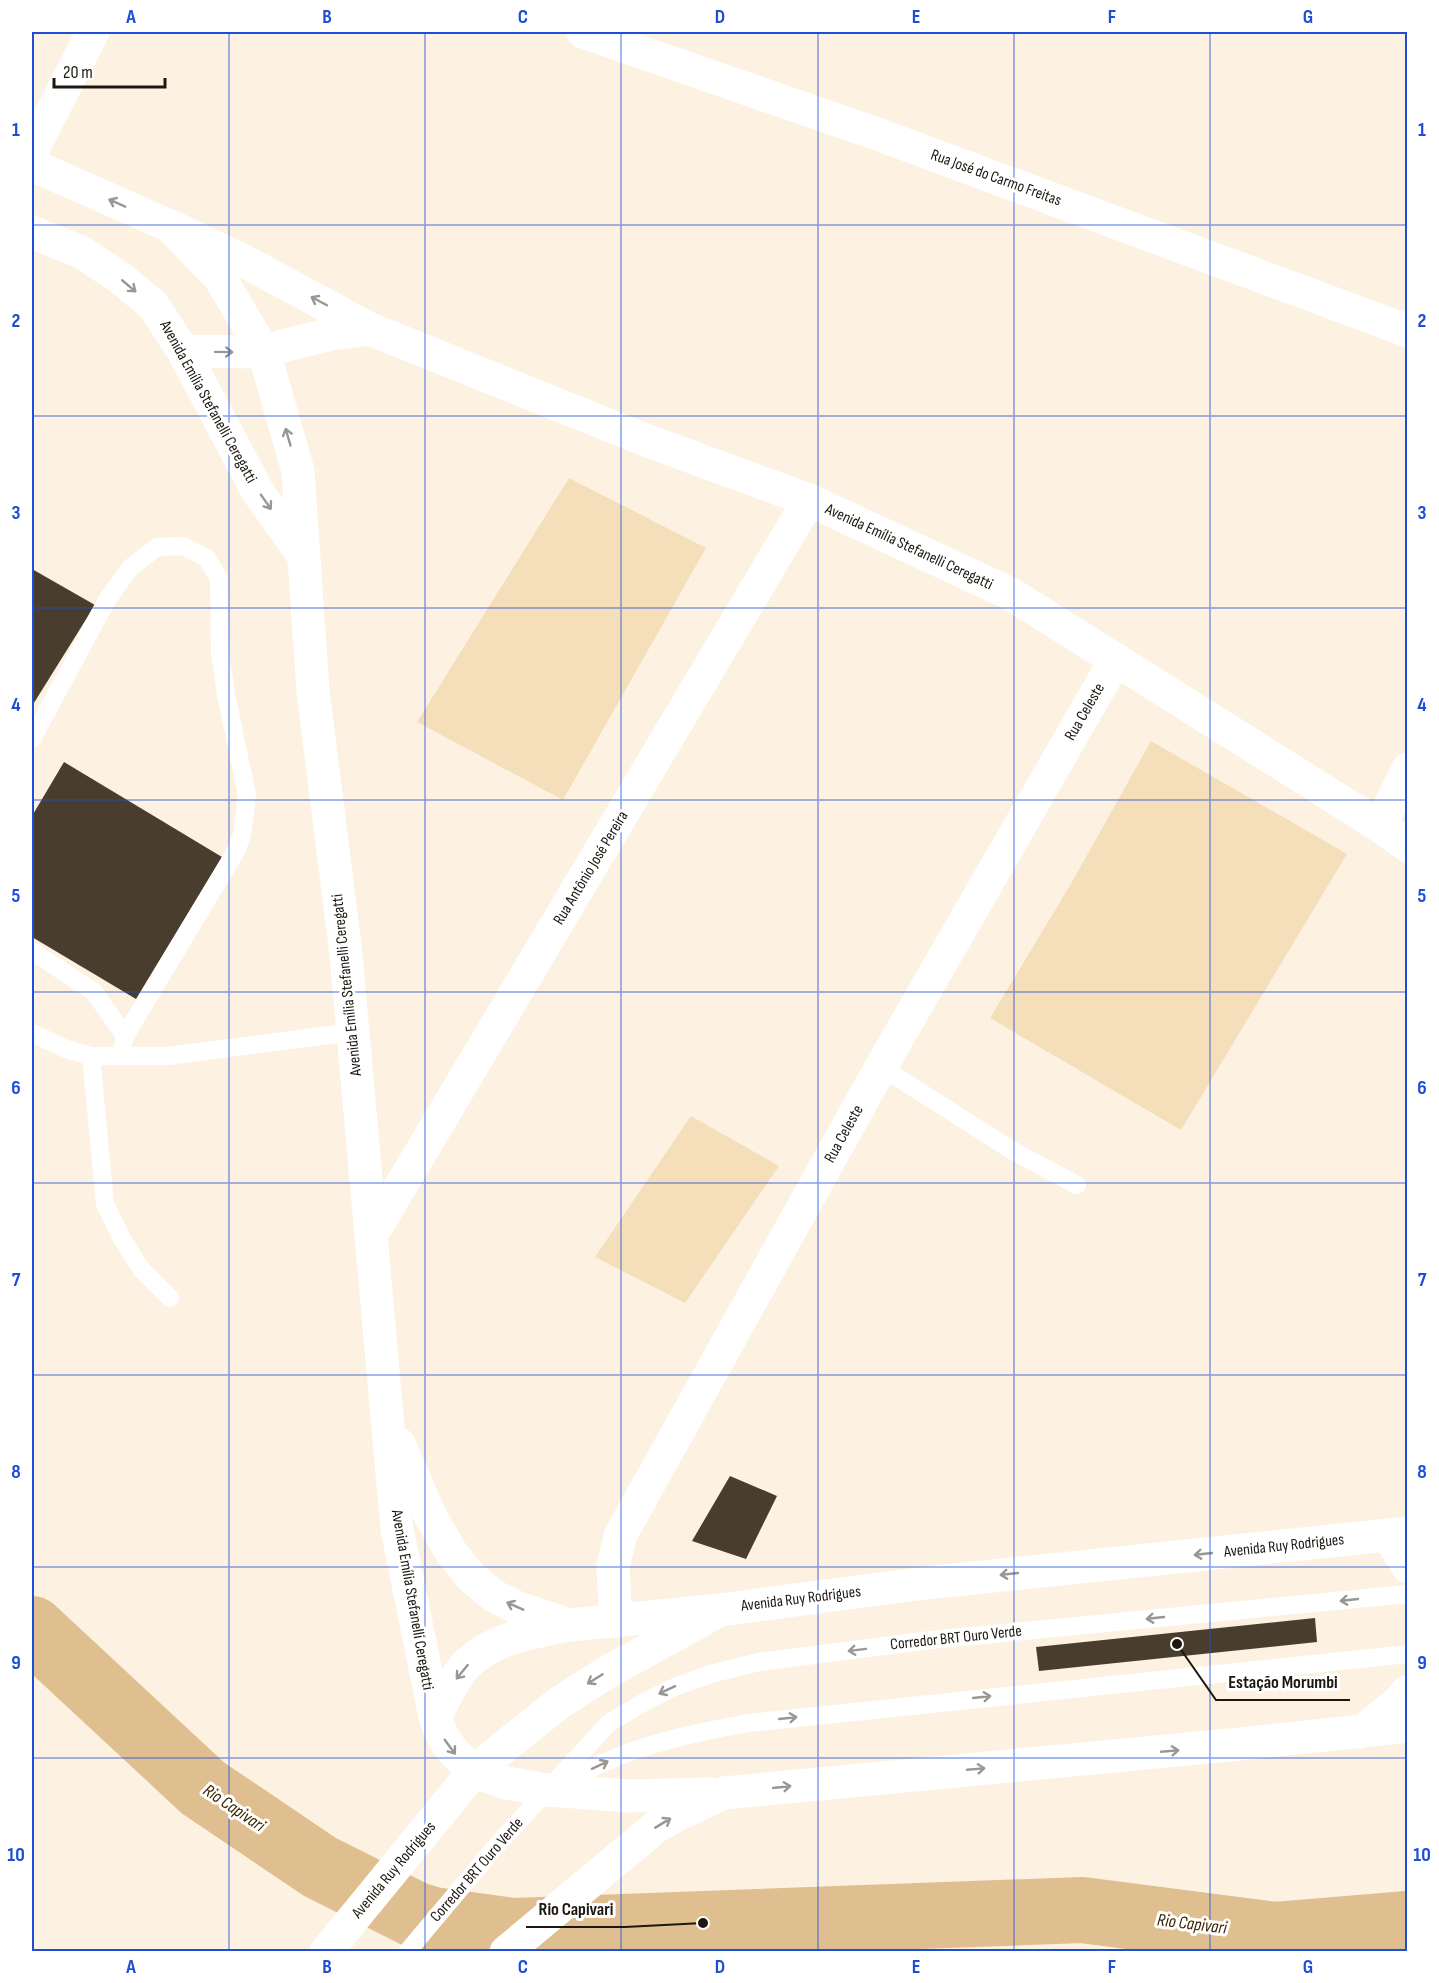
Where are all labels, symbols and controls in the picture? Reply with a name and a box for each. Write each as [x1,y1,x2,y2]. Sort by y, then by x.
text: A [125,5,136,29]
text: B [322,5,332,29]
text: C [518,5,528,29]
text: D [715,5,725,29]
text: E [912,5,920,29]
text: F [1108,5,1116,29]
text: G [1303,5,1313,29]
scale bar [54,51,165,89]
text: 20 m [63,62,93,83]
text: 1 [12,118,20,142]
text: 1 [1418,118,1426,142]
street label: Rua José do Carmo Freitas [928,146,1064,211]
one-way arrow [108,196,126,207]
one-way arrow [121,279,137,292]
one-way arrow [311,295,328,307]
text: 2 [12,309,20,333]
text: 2 [1418,309,1426,333]
street label: Avenida Emília Stefanelli Ceregatti [155,317,261,487]
one-way arrow [213,346,233,357]
one-way arrow [282,428,293,447]
one-way arrow [260,494,272,510]
street label: Avenida Emília Stefanelli Ceregatti [821,499,996,594]
text: 3 [12,501,21,525]
text: 3 [1418,501,1427,525]
street label: Rua Celeste [1061,680,1109,744]
text: 4 [11,693,21,717]
text: 4 [1417,693,1427,717]
street label: Rua Antônio José Pereira [550,808,632,928]
text: 5 [12,884,21,908]
text: 5 [1418,884,1427,908]
street label: Avenida Emília Stefanelli Ceregatti [328,893,366,1078]
text: 6 [11,1076,21,1100]
text: 6 [1417,1076,1427,1100]
street label: Rua Celeste [820,1102,868,1166]
text: 7 [12,1268,21,1292]
text: 7 [1418,1268,1427,1292]
text: 8 [11,1460,21,1484]
text: 8 [1417,1460,1427,1484]
street label: Avenida Emília Stefanelli Ceregatti [387,1507,437,1692]
street label: Avenida Ruy Rodrigues [1222,1530,1345,1562]
one-way arrow [1194,1549,1213,1560]
one-way arrow [1000,1569,1020,1580]
street label: Avenida Ruy Rodrigues [739,1582,862,1616]
one-way arrow [1340,1595,1360,1606]
one-way arrow [507,1600,525,1611]
one-way arrow [1146,1613,1166,1624]
street label: Corredor BRT Ouro Verde [889,1622,1023,1654]
one-way arrow [847,1644,867,1655]
text: 9 [11,1651,21,1675]
text: 9 [1417,1651,1427,1675]
one-way arrow [455,1663,468,1679]
callout: Estação Morumbi [1216,1664,1350,1700]
text: Estação Morumbi [1228,1672,1338,1693]
one-way arrow [587,1673,604,1686]
one-way arrow [659,1685,677,1697]
one-way arrow [972,1692,992,1703]
one-way arrow [778,1712,798,1723]
one-way arrow [444,1739,456,1755]
one-way arrow [1160,1745,1179,1756]
one-way arrow [591,1758,609,1769]
one-way arrow [965,1763,985,1774]
water label: Rio Capivari [199,1780,270,1837]
one-way arrow [771,1781,791,1792]
street label: Corredor BRT Ouro Verde [427,1814,527,1926]
one-way arrow [654,1817,671,1829]
street label: Avenida Ruy Rodrigues [347,1818,440,1923]
text: 10 [7,1843,25,1867]
text: 10 [1413,1843,1431,1867]
callout: Rio Capivari [526,1891,625,1927]
text: Rio Capivari [539,1899,613,1920]
water label: Rio Capivari [1156,1909,1229,1939]
text: A [125,1955,136,1979]
text: B [322,1955,332,1979]
text: C [518,1955,528,1979]
text: D [715,1955,725,1979]
text: E [912,1955,920,1979]
text: F [1108,1955,1116,1979]
text: G [1303,1955,1313,1979]

